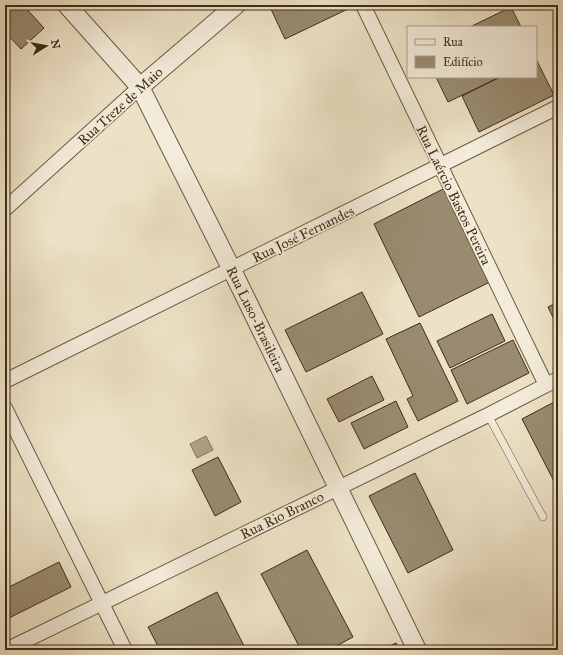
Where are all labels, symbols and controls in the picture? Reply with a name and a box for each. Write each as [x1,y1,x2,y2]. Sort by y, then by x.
north arrow [26,26,66,66]
legend [407,26,537,78]
text: Rua [443,35,464,49]
text: N [48,38,63,51]
text: Edifício [443,55,483,69]
street label: Rua Treze de Maio [74,64,166,149]
street label: Rua Laércio Bastos Pereira [412,123,495,268]
street label: Rua José Fernandes [249,202,358,267]
street label: Rua Luso-Brasileira [223,263,289,375]
street label: Rua Rio Branco [238,488,327,543]

